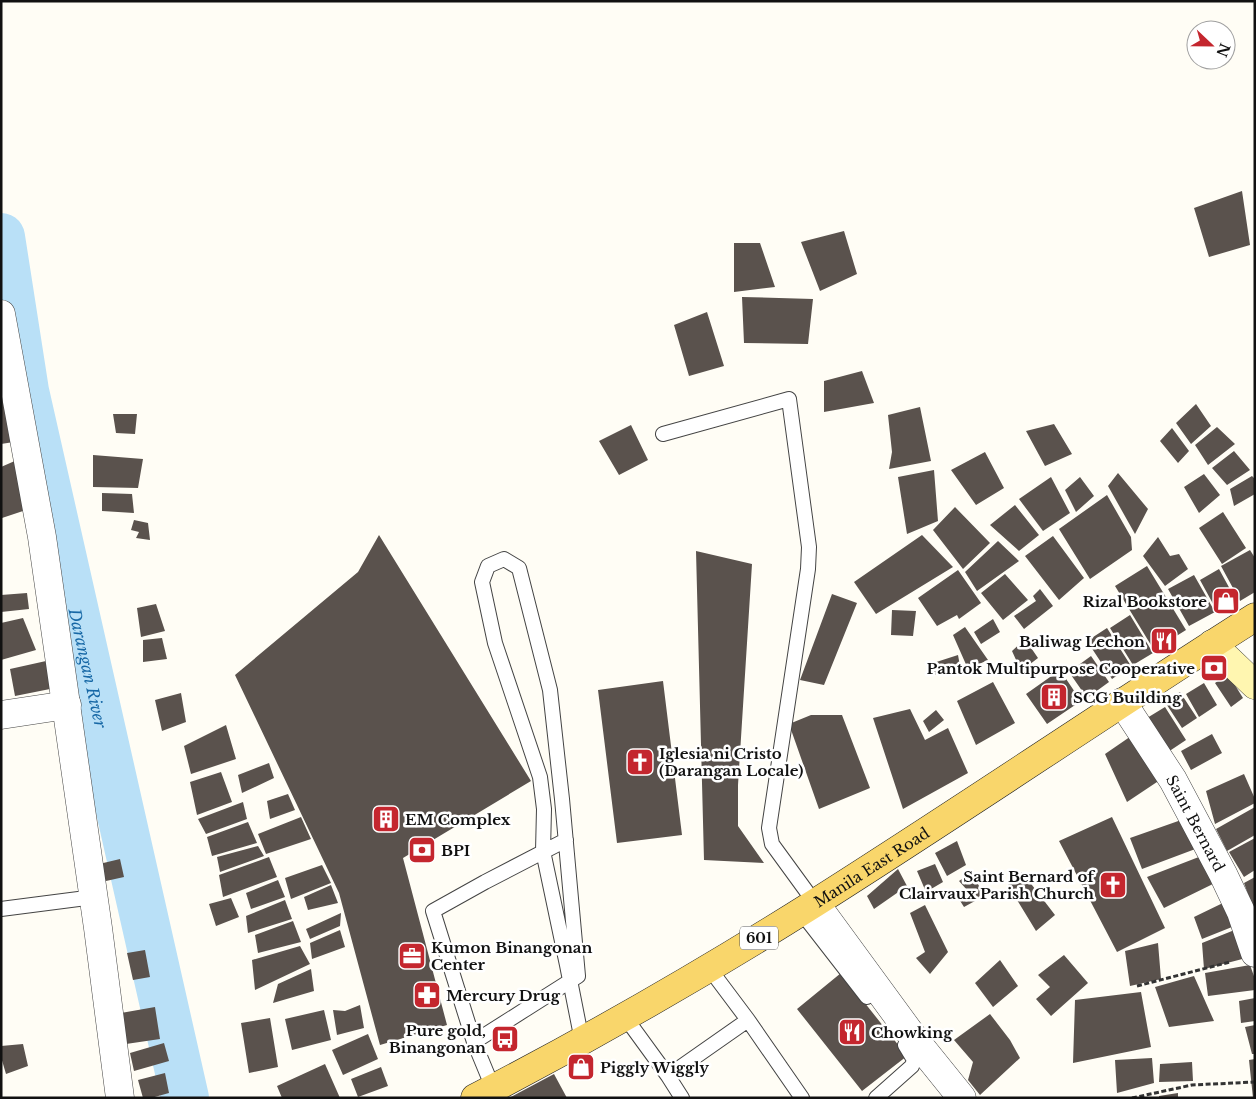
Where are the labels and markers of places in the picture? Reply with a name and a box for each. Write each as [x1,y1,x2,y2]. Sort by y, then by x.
shop icon: Rizal Bookstore [1211,586,1241,616]
place label: Rizal Bookstore [1082,592,1207,611]
restaurant icon: Baliwag Lechon [1149,626,1179,656]
place label: Baliwag Lechon [1019,632,1145,651]
bank icon: Pantok Multipurpose Cooperative [1199,653,1229,683]
place label: Pantok Multipurpose Cooperative [927,659,1195,678]
building icon: SCG Building [1039,682,1069,712]
place label: SCG Building [1073,688,1182,707]
place label: Iglesia ni Cristo (Darangan Locale) [659,744,803,780]
church icon: Iglesia ni Cristo (Darangan Locale) [625,747,655,777]
building icon: EM Complex [371,804,401,834]
place label: EM Complex [405,810,511,829]
bank icon: BPI [407,835,437,865]
place label: BPI [441,841,470,860]
place label: Saint Bernard of Clairvaux Parish Church [899,867,1096,903]
church icon: Saint Bernard of Clairvaux Parish Church [1098,870,1128,900]
place label: Kumon Binangonan Center [431,938,592,974]
office icon: Kumon Binangonan Center [397,941,427,971]
pharmacy icon: Mercury Drug [412,980,442,1010]
place label: Mercury Drug [446,986,561,1005]
restaurant icon: Chowking [837,1017,867,1047]
place label: Pure gold, Binangonan [389,1021,486,1057]
place label: Chowking [871,1023,953,1042]
bus stop icon: Pure gold, Binangonan [490,1024,520,1054]
shop icon: Piggly Wiggly [566,1052,596,1082]
place label: Piggly Wiggly [600,1058,709,1077]

